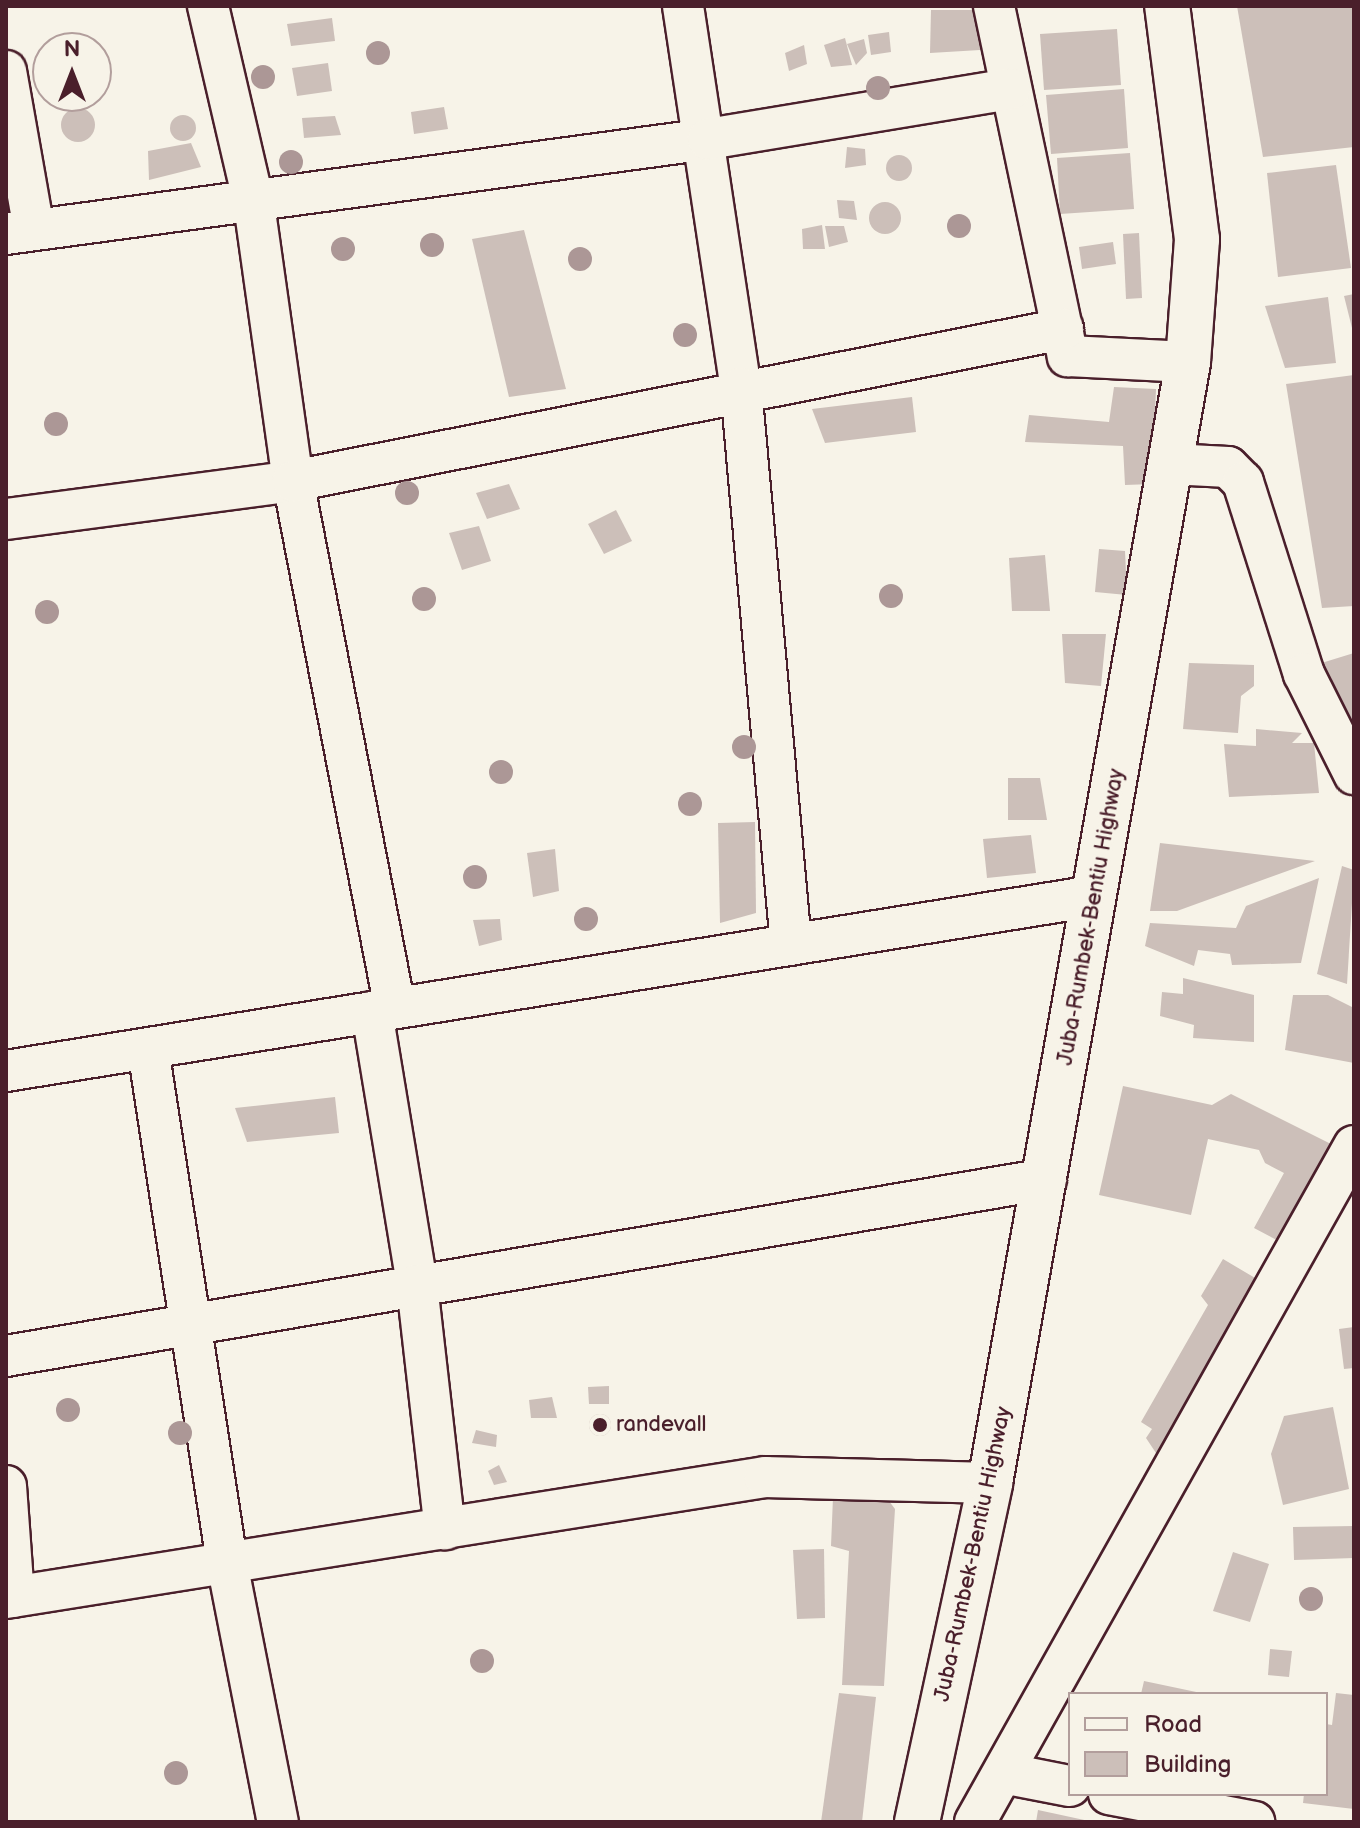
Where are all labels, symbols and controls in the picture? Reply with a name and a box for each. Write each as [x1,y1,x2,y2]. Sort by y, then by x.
north arrow [32,32,112,112]
text: N [64,36,80,63]
street label: Juba-Rumbek-Bentiu Highway [1052,767,1130,1067]
street label: Juba-Rumbek-Bentiu Highway [929,1404,1017,1704]
place label: randevall [616,1412,706,1438]
marker: randevall [591,1416,609,1434]
legend [1068,1692,1328,1796]
text: Road [1144,1710,1202,1739]
text: Building [1144,1750,1231,1779]

